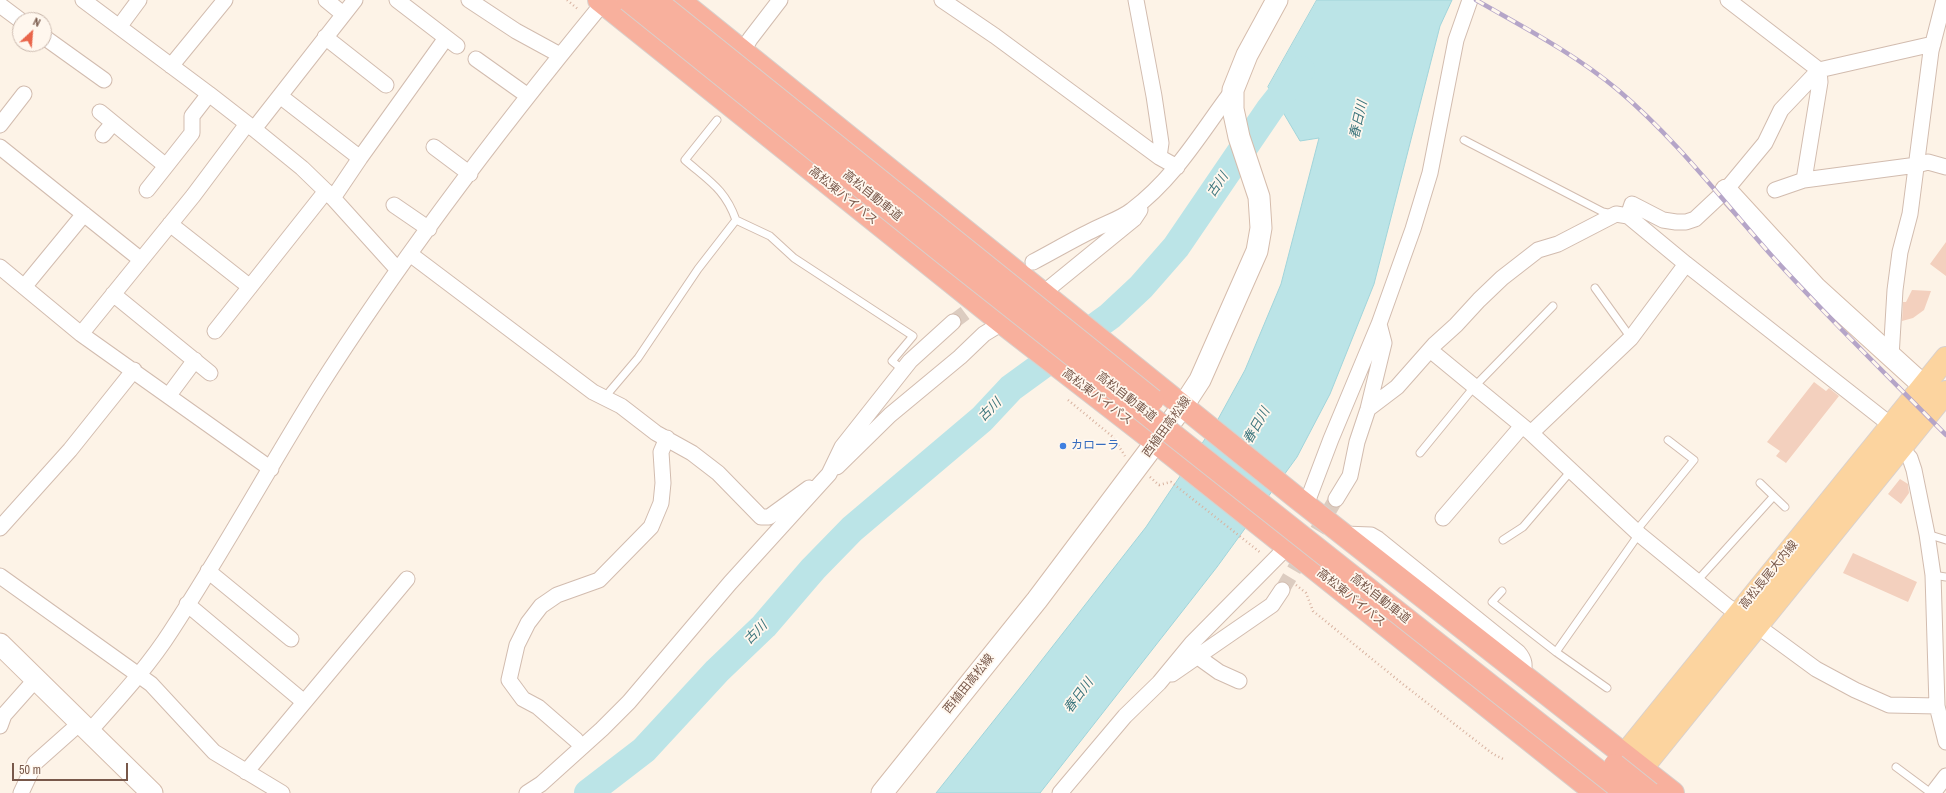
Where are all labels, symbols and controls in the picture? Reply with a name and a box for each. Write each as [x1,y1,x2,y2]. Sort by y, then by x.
north arrow [12,12,52,52]
text: N [31,14,43,30]
water label: 春日川 [1347,99,1371,141]
street label: 高松東バイパス [806,164,880,228]
street label: 高松自動車道 [839,168,905,224]
water label: 古川 [1204,170,1232,200]
street label: 高松東バイパス [1059,366,1135,428]
street label: 高松自動車道 [1093,369,1159,425]
street label: 西植田高松線 [1140,394,1194,460]
water label: 古川 [975,395,1005,425]
water label: 春日川 [1240,405,1274,447]
place label: カローラ [1071,439,1119,453]
marker: カローラ [1058,441,1068,451]
street label: 高松長尾大内線 [1737,538,1801,612]
street label: 高松東バイパス [1314,566,1388,630]
street label: 高松自動車道 [1347,571,1413,627]
water label: 古川 [741,618,771,648]
street label: 西植田高松線 [941,651,997,717]
water label: 春日川 [1061,676,1097,716]
scale bar [14,755,130,781]
text: 50 m [19,762,41,778]

